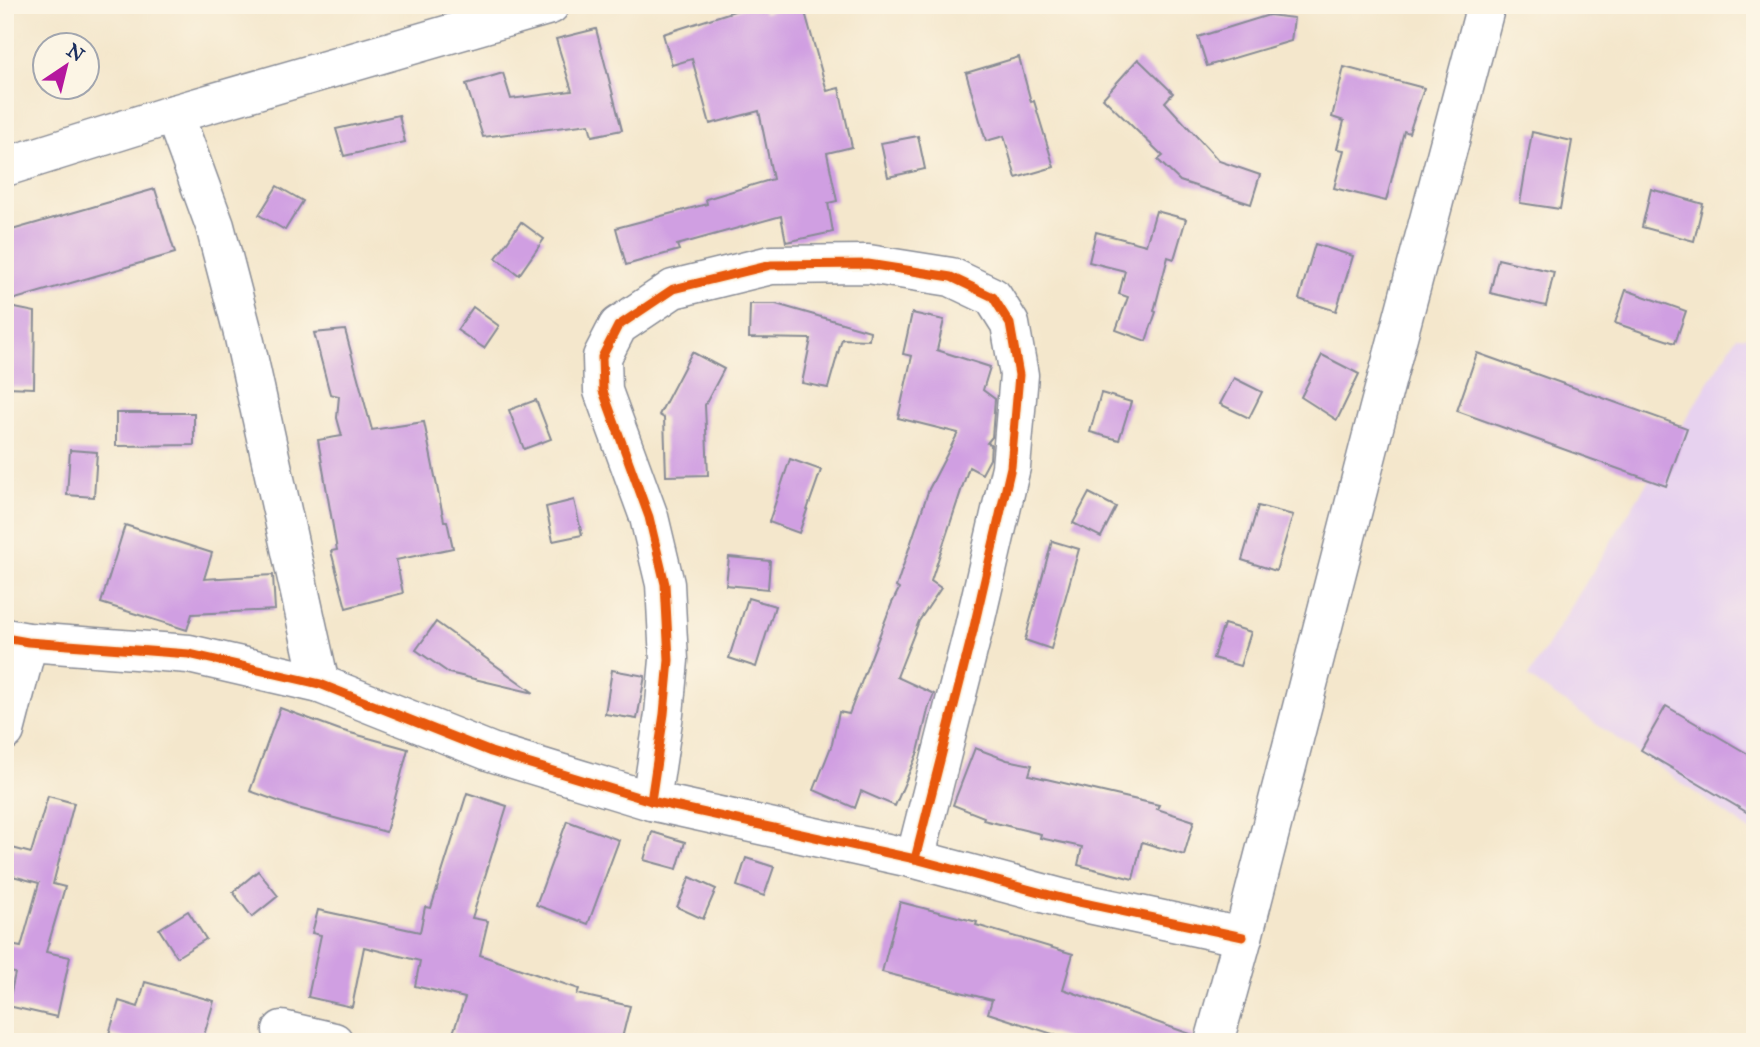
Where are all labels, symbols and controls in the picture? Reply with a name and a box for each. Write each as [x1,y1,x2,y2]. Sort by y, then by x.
north arrow [32,32,102,102]
text: N [62,38,89,67]

